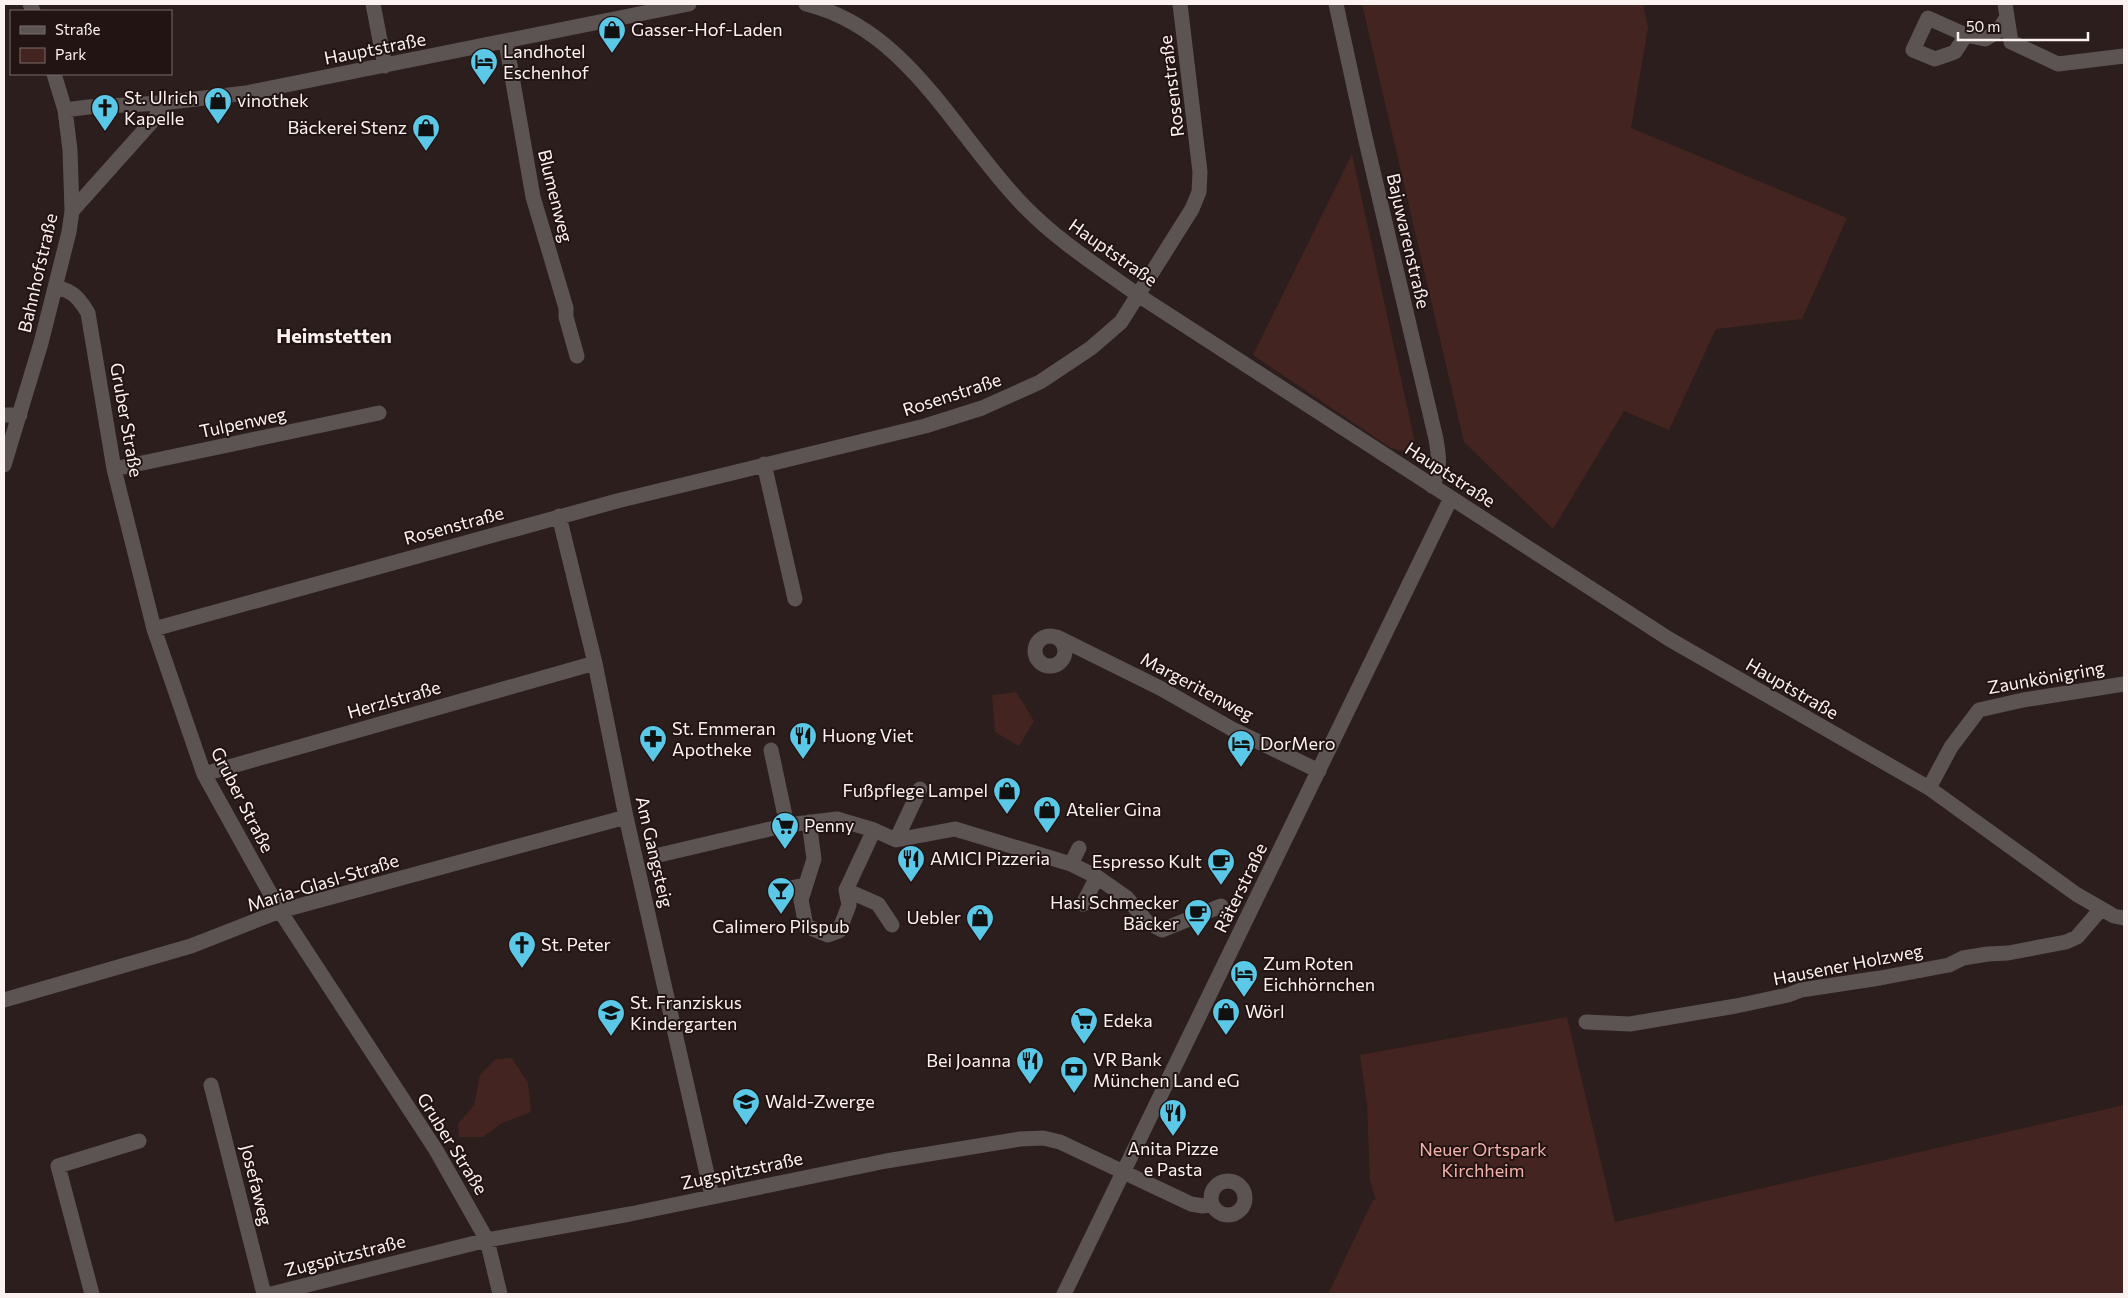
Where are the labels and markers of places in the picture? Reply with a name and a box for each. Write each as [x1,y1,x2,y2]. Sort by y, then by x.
shop icon: Gasser-Hof-Laden [597,15,627,54]
place label: Gasser-Hof-Laden [631,18,783,40]
place label: Landhotel Eschenhof [503,40,590,83]
hotel icon: Landhotel Eschenhof [469,47,499,86]
place label: St. Ulrich Kapelle [124,86,198,129]
shop icon: vinothek [203,86,233,125]
place label: vinothek [237,89,309,111]
church icon: St. Ulrich Kapelle [90,93,120,132]
shop icon: Bäckerei Stenz [411,113,441,152]
place label: Bäckerei Stenz [287,116,407,138]
place label: St. Emmeran Apotheke [672,717,776,760]
restaurant icon: Huong Viet [788,721,818,760]
pharmacy icon: St. Emmeran Apotheke [638,724,668,763]
place label: Huong Viet [822,724,914,746]
hotel icon: DorMero [1226,729,1256,768]
place label: DorMero [1260,732,1336,754]
shop icon: Fußpflege Lampel [992,776,1022,815]
place label: Fußpflege Lampel [843,779,988,801]
shop icon: Atelier Gina [1032,795,1062,834]
place label: Atelier Gina [1066,798,1161,820]
supermarket icon: Penny [770,811,800,850]
place label: Penny [804,814,854,836]
restaurant icon: AMICI Pizzeria [896,844,926,883]
place label: AMICI Pizzeria [930,847,1050,869]
cafe icon: Espresso Kult [1206,847,1236,886]
place label: Espresso Kult [1092,850,1202,872]
bar icon: Calimero Pilspub [766,876,796,915]
place label: Hasi Schmecker Bäcker [1050,891,1179,934]
cafe icon: Hasi Schmecker Bäcker [1183,898,1213,937]
shop icon: Uebler [965,903,995,942]
place label: Uebler [906,906,961,928]
place label: Calimero Pilspub [712,915,850,937]
church icon: St. Peter [507,930,537,969]
place label: St. Peter [541,933,611,955]
place label: Zum Roten Eichhörnchen [1263,952,1375,995]
hotel icon: Zum Roten Eichhörnchen [1229,959,1259,998]
place label: St. Franziskus Kindergarten [630,991,742,1034]
shop icon: Wörl [1211,997,1241,1036]
school or university icon: St. Franziskus Kindergarten [596,998,626,1037]
place label: Wörl [1245,1000,1285,1022]
supermarket icon: Edeka [1069,1006,1099,1045]
place label: Edeka [1103,1009,1153,1031]
restaurant icon: Bei Joanna [1015,1046,1045,1085]
place label: VR Bank München Land eG [1093,1048,1240,1091]
place label: Bei Joanna [926,1049,1011,1071]
bank icon: VR Bank München Land eG [1059,1055,1089,1094]
school or university icon: Wald-Zwerge [731,1087,761,1126]
place label: Wald-Zwerge [765,1090,875,1112]
restaurant icon: Anita Pizze e Pasta [1158,1098,1188,1137]
place label: Anita Pizze e Pasta [1128,1137,1218,1180]

